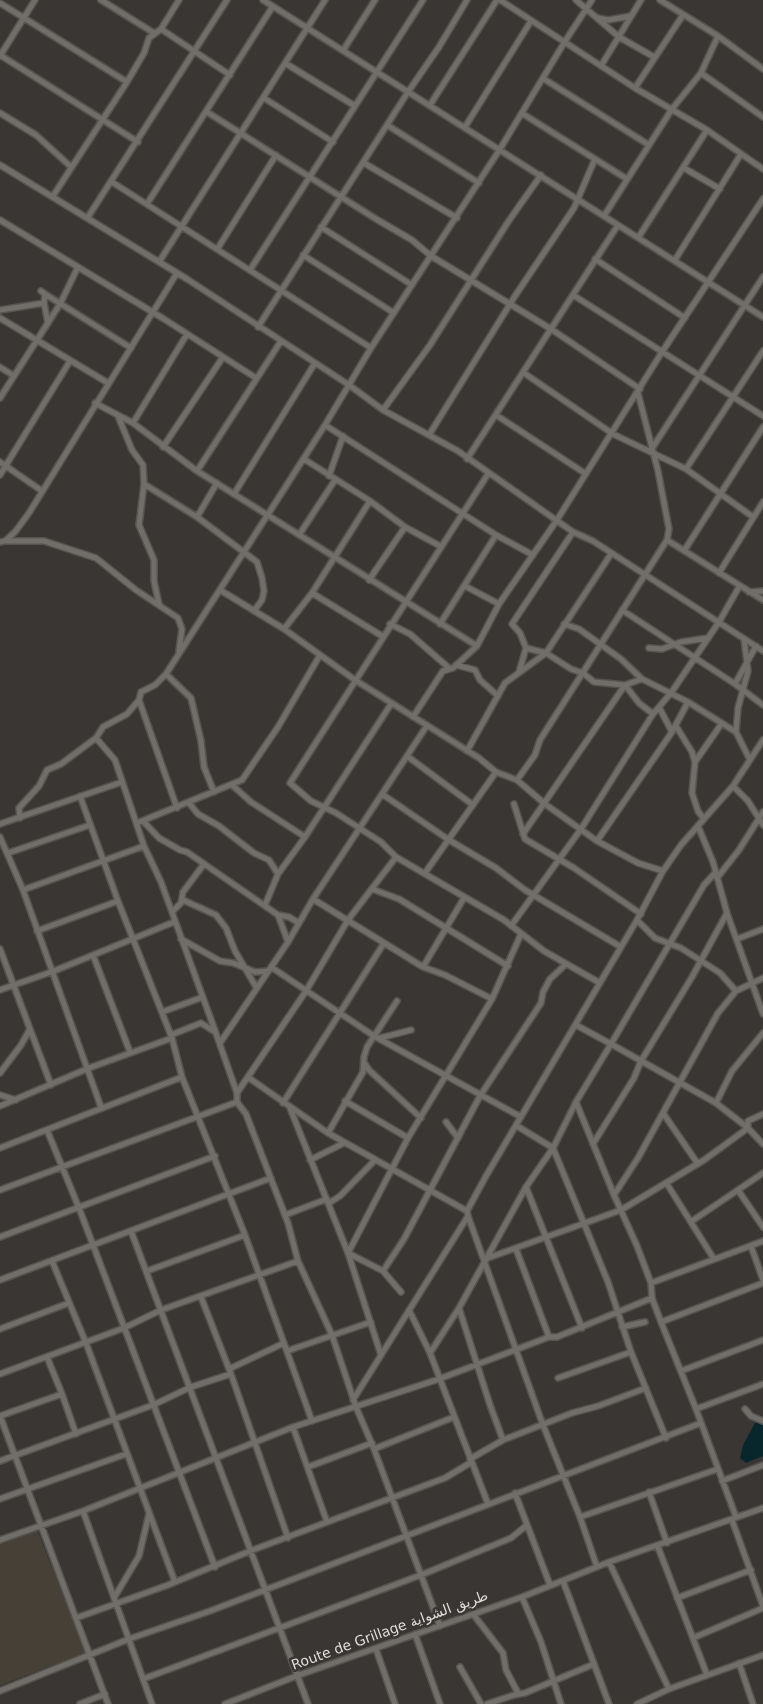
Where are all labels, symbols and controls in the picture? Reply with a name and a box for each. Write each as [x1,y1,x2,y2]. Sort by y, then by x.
street label: Route de Grillage طريق الشواية [289,1588,491,1674]

